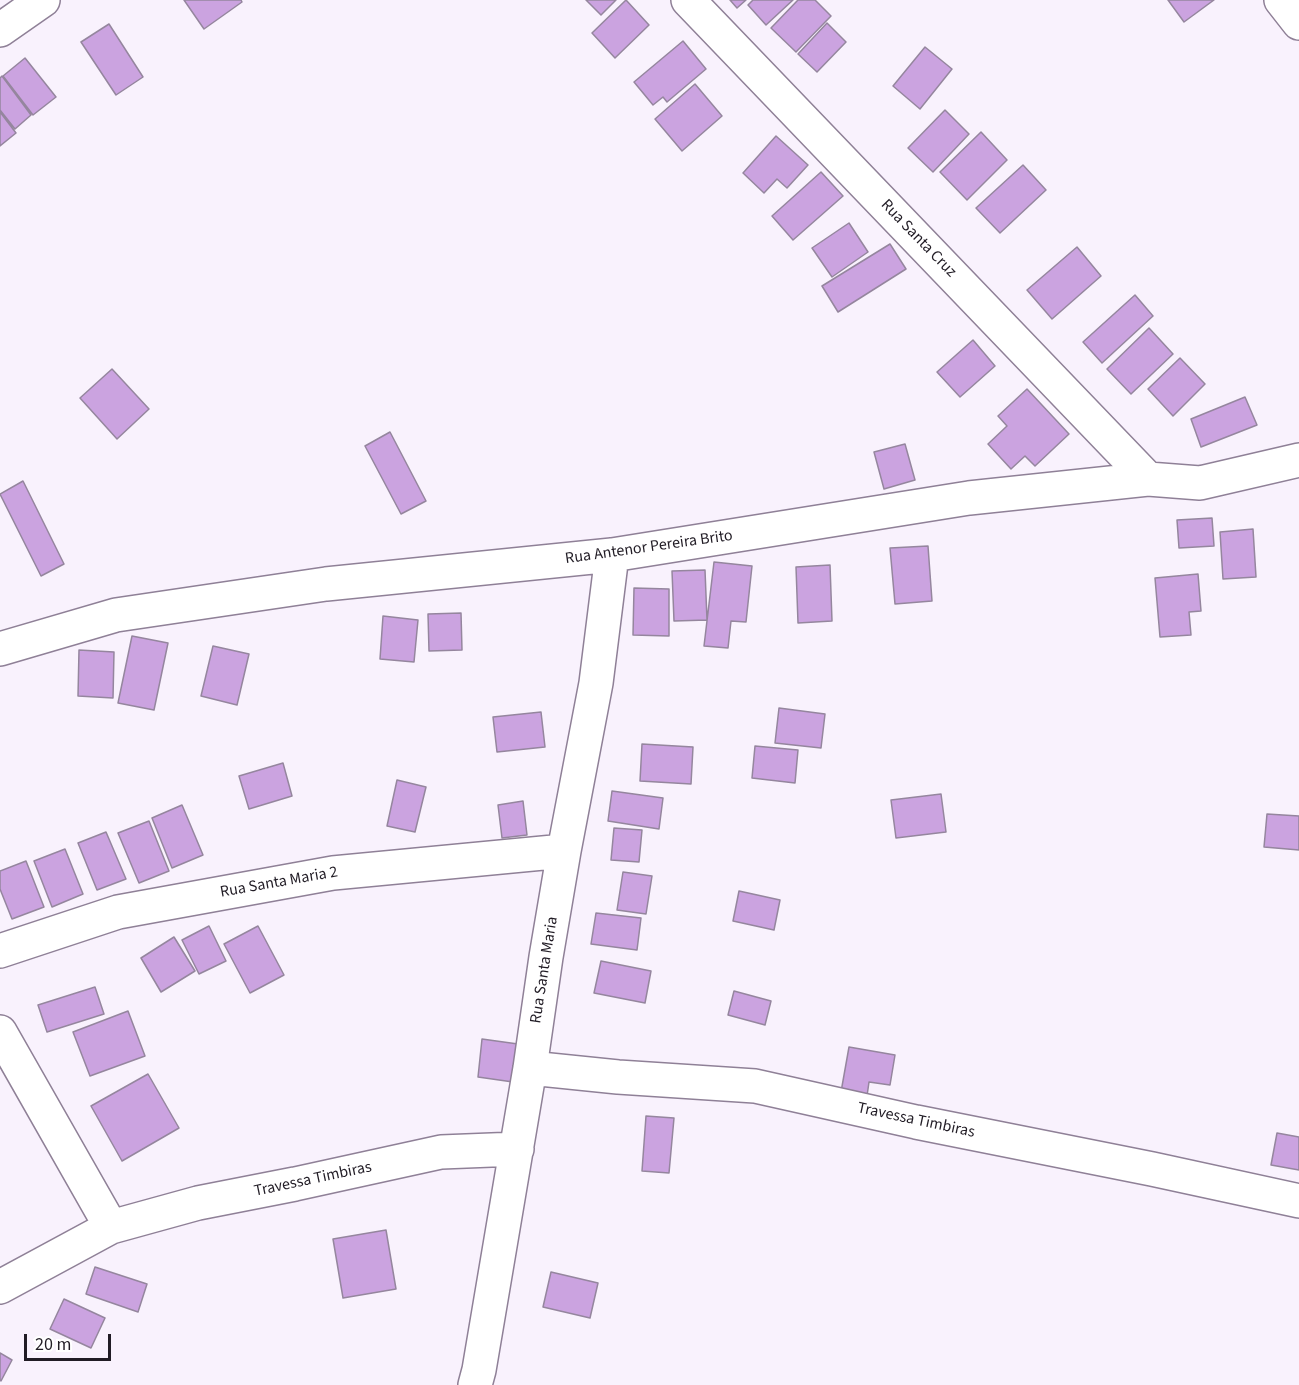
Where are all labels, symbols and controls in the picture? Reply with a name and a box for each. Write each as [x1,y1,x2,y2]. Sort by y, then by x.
street label: Rua Santa Cruz [876,196,960,282]
street label: Rua Antenor Pereira Brito [564,527,734,569]
street label: Rua Santa Maria 2 [219,863,339,903]
street label: Rua Santa Maria [527,915,563,1025]
street label: Travessa Timbiras [856,1099,976,1143]
street label: Travessa Timbiras [253,1158,373,1202]
scale bar [27,1322,114,1360]
text: 20 m [35,1332,71,1357]

